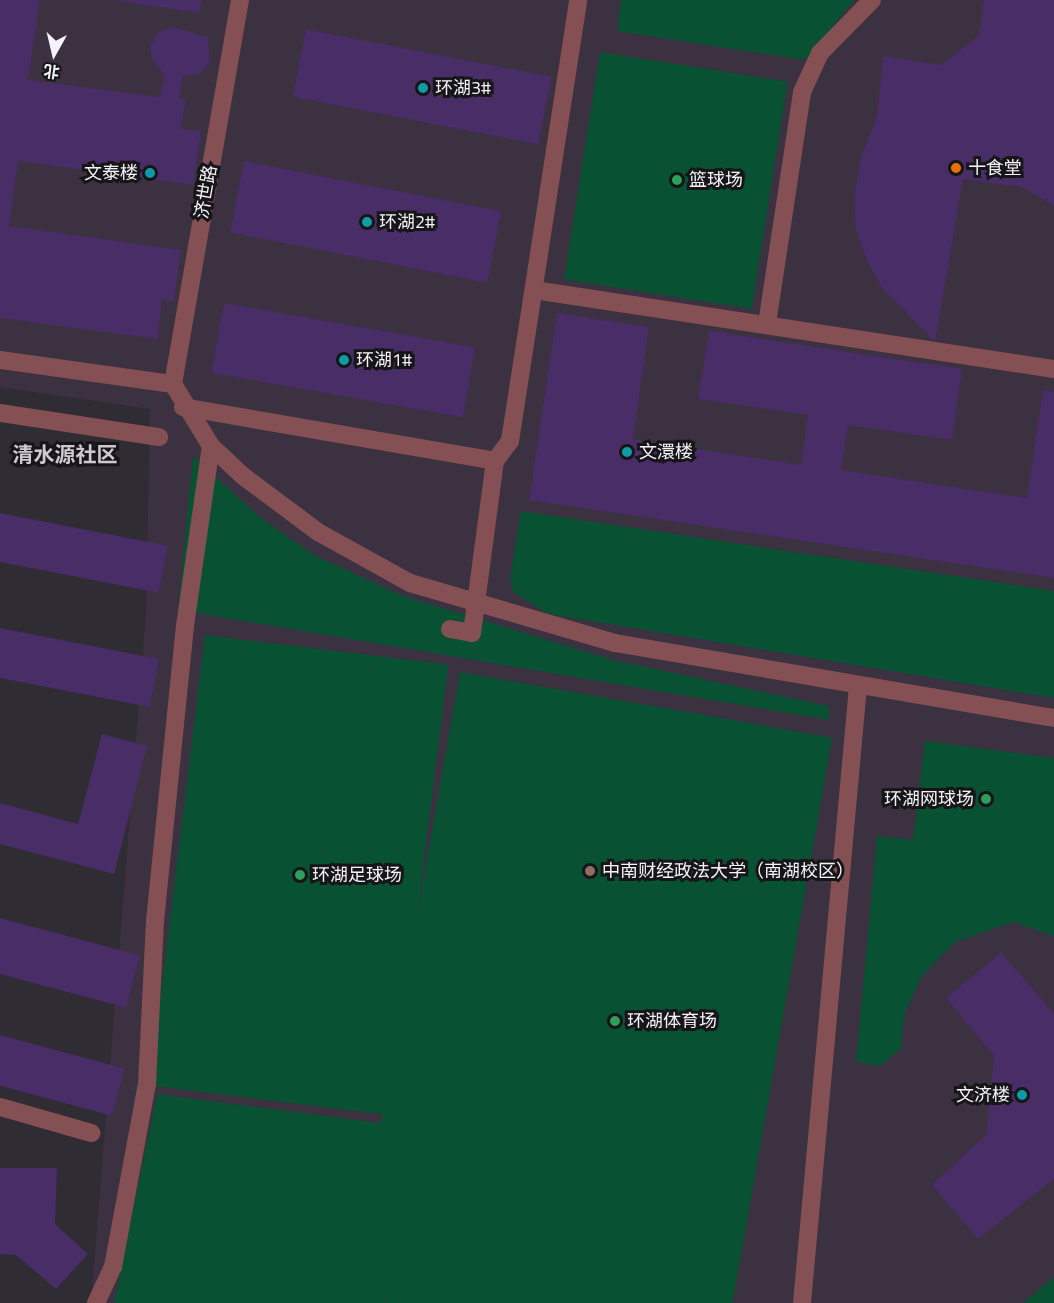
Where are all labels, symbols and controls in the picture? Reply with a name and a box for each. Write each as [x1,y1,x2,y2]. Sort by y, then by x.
north arrow [24,24,84,84]
text: 北 [42,59,61,85]
place label: 环湖3# [435,77,491,99]
marker: 环湖3# [416,81,430,95]
place label: 十食堂 [968,157,1022,179]
marker: 十食堂 [949,161,963,175]
place label: 文泰楼 [84,162,138,184]
street label: 济世路 [191,164,221,220]
marker: 文泰楼 [143,166,157,180]
place label: 篮球场 [689,169,743,191]
marker: 篮球场 [670,173,684,187]
place label: 环湖2# [379,211,435,233]
marker: 环湖2# [360,215,374,229]
place label: 环湖1# [356,349,412,371]
marker: 环湖1# [337,353,351,367]
district label: 清水源社区 [13,441,117,467]
place label: 文澴楼 [639,441,693,463]
marker: 文澴楼 [620,445,634,459]
place label: 环湖网球场 [884,788,974,810]
marker: 环湖网球场 [979,792,993,806]
place label: 中南财经政法大学（南湖校区） [602,860,854,882]
place label: 环湖足球场 [312,864,402,886]
marker: 中南财经政法大学（南湖校区） [583,864,597,878]
marker: 环湖足球场 [293,868,307,882]
place label: 环湖体育场 [627,1010,717,1032]
marker: 环湖体育场 [608,1014,622,1028]
place label: 文济楼 [956,1084,1010,1106]
marker: 文济楼 [1015,1088,1029,1102]

